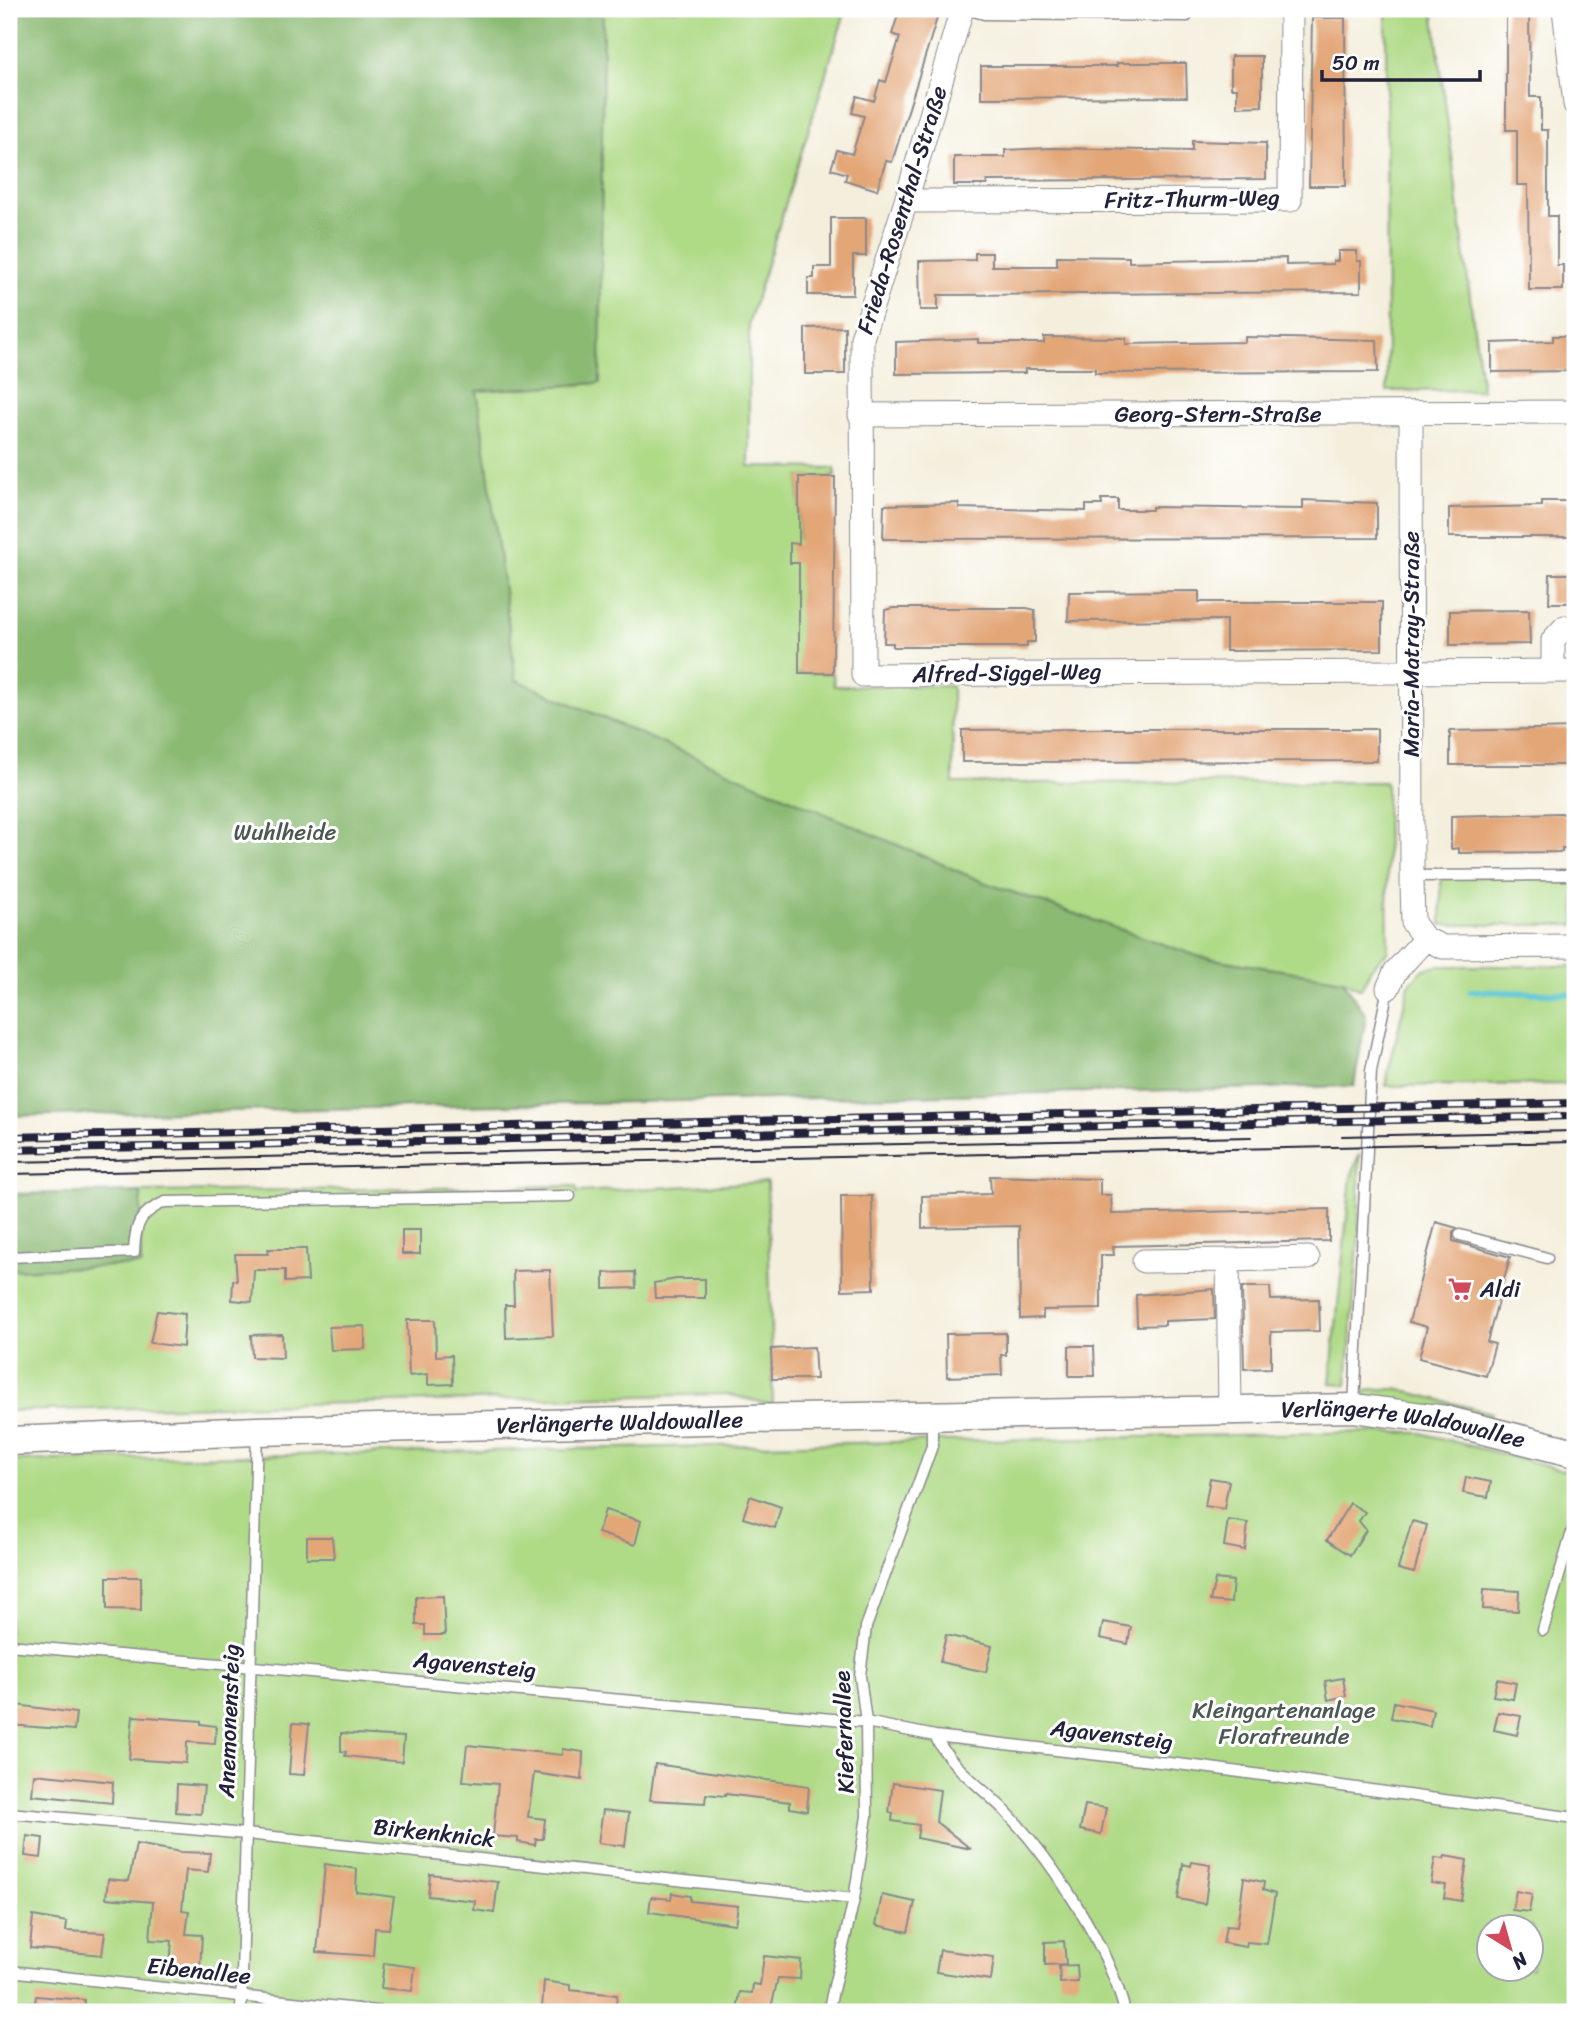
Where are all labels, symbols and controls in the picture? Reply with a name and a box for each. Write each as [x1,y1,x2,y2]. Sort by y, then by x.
scale bar [1322,38,1479,82]
text: 50 m [1332,44,1380,82]
street label: Frieda-Rosenthal-Straße [845,81,959,339]
street label: Fritz-Thurm-Weg [1104,177,1280,221]
street label: Georg-Stern-Straße [1114,394,1322,435]
street label: Maria-Matray-Straße [1391,531,1432,757]
street label: Alfred-Siggel-Weg [911,651,1102,695]
park label: Wuhlheide [234,812,337,853]
place label: Aldi [1479,1269,1521,1310]
supermarket icon: Aldi [1446,1275,1474,1303]
street label: Verlängerte Waldowallee [1281,1387,1530,1460]
street label: Verlängerte Waldowallee [496,1399,744,1446]
street label: Agavensteig [411,1639,538,1691]
street label: Anemonensteig [206,1643,252,1800]
street label: Kiefernallee [821,1670,867,1794]
park label: Kleingartenanlage Florafreunde [1192,1690,1376,1757]
street label: Agavensteig [1047,1707,1176,1763]
street label: Birkenknick [371,1806,497,1860]
north arrow [1476,1912,1546,1982]
text: N [1504,1943,1536,1979]
street label: Eibenallee [145,1945,253,1997]

